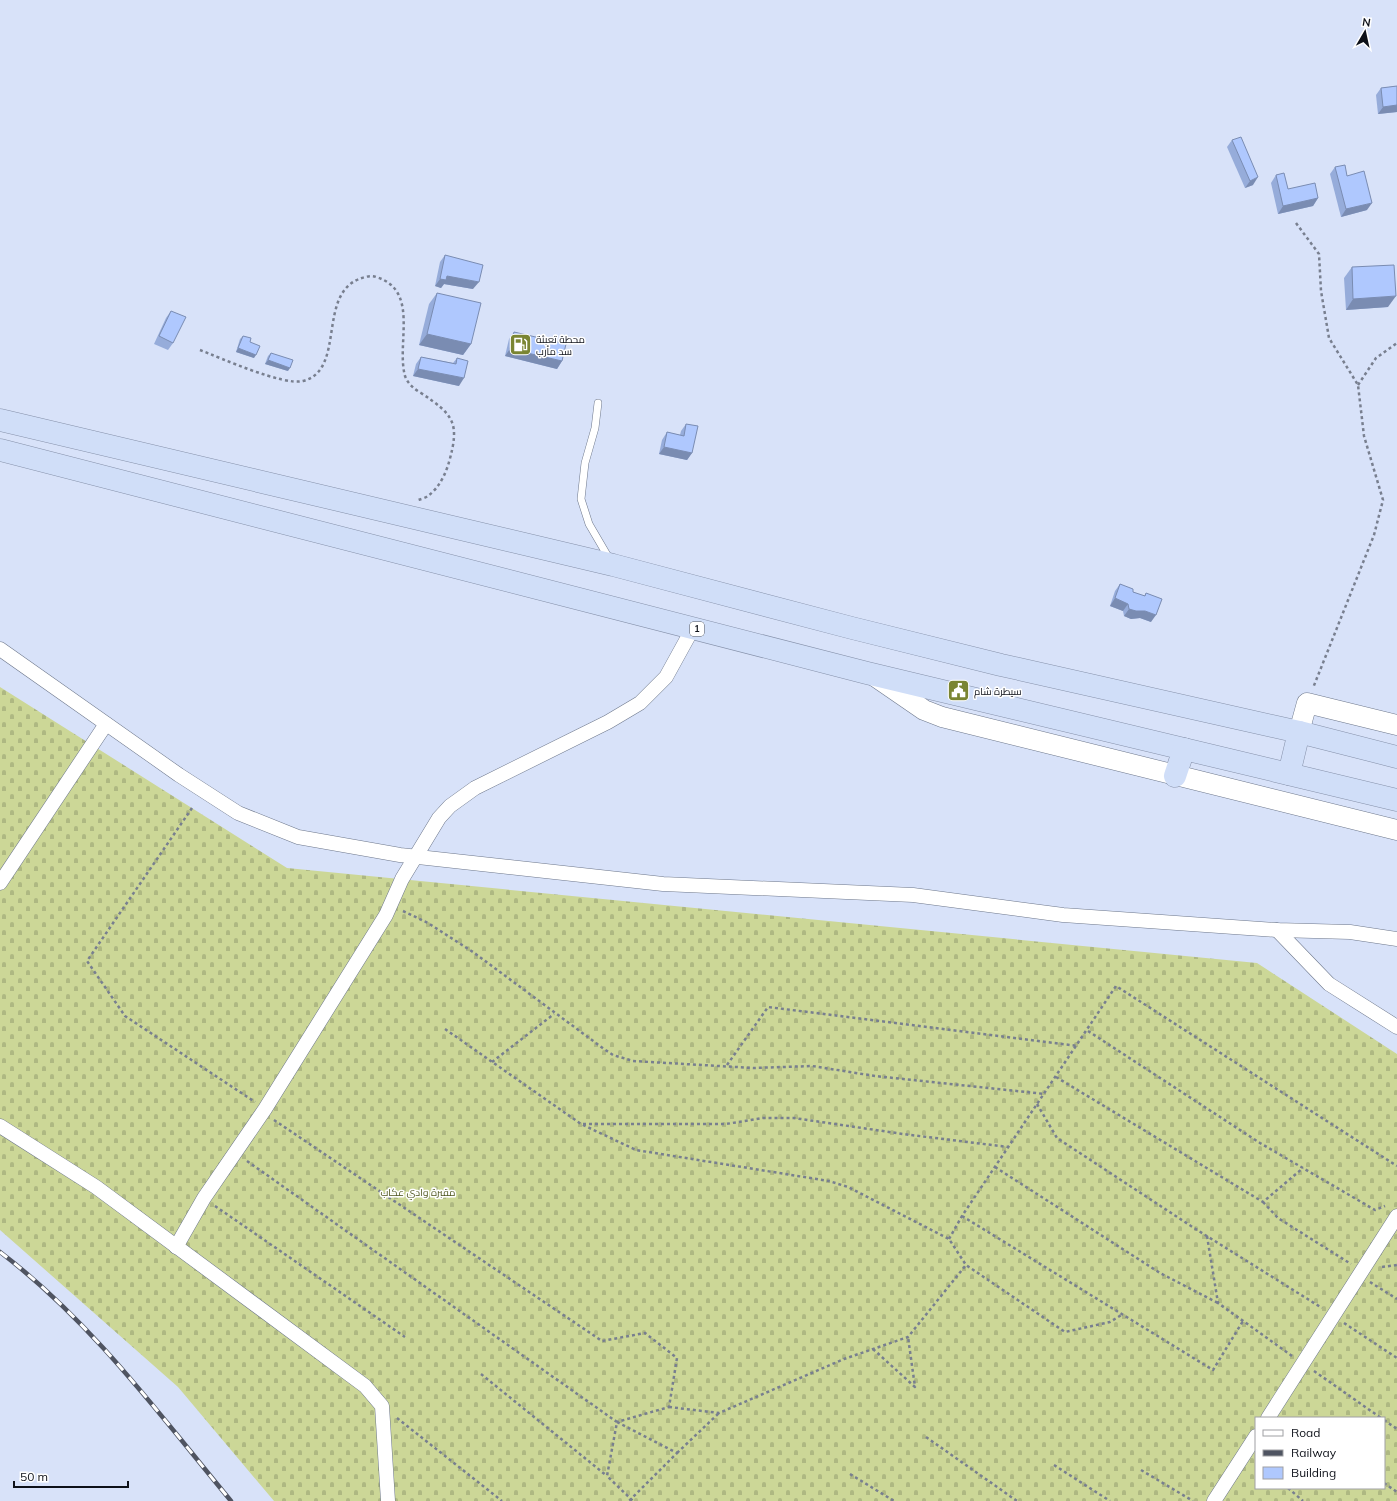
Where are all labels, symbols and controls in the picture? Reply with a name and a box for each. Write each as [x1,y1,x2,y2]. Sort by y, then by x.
north arrow [1345,12,1385,52]
text: N [1361,15,1372,30]
fuel station icon: محطة تعبئة سد مأرب [507,332,533,358]
place label: محطة تعبئة سد مأرب [536,333,585,358]
road number: 1 [690,622,704,636]
public building icon: سيطرة شام [945,678,971,704]
place label: سيطرة شام [974,685,1022,699]
park label: مقبرة وادي عكاب [380,1186,456,1200]
legend [1255,1417,1385,1489]
text: Road [1291,1425,1320,1440]
text: Railway [1291,1445,1337,1460]
scale bar [14,1463,128,1489]
text: Building [1291,1465,1336,1480]
text: 50 m [20,1469,48,1484]

